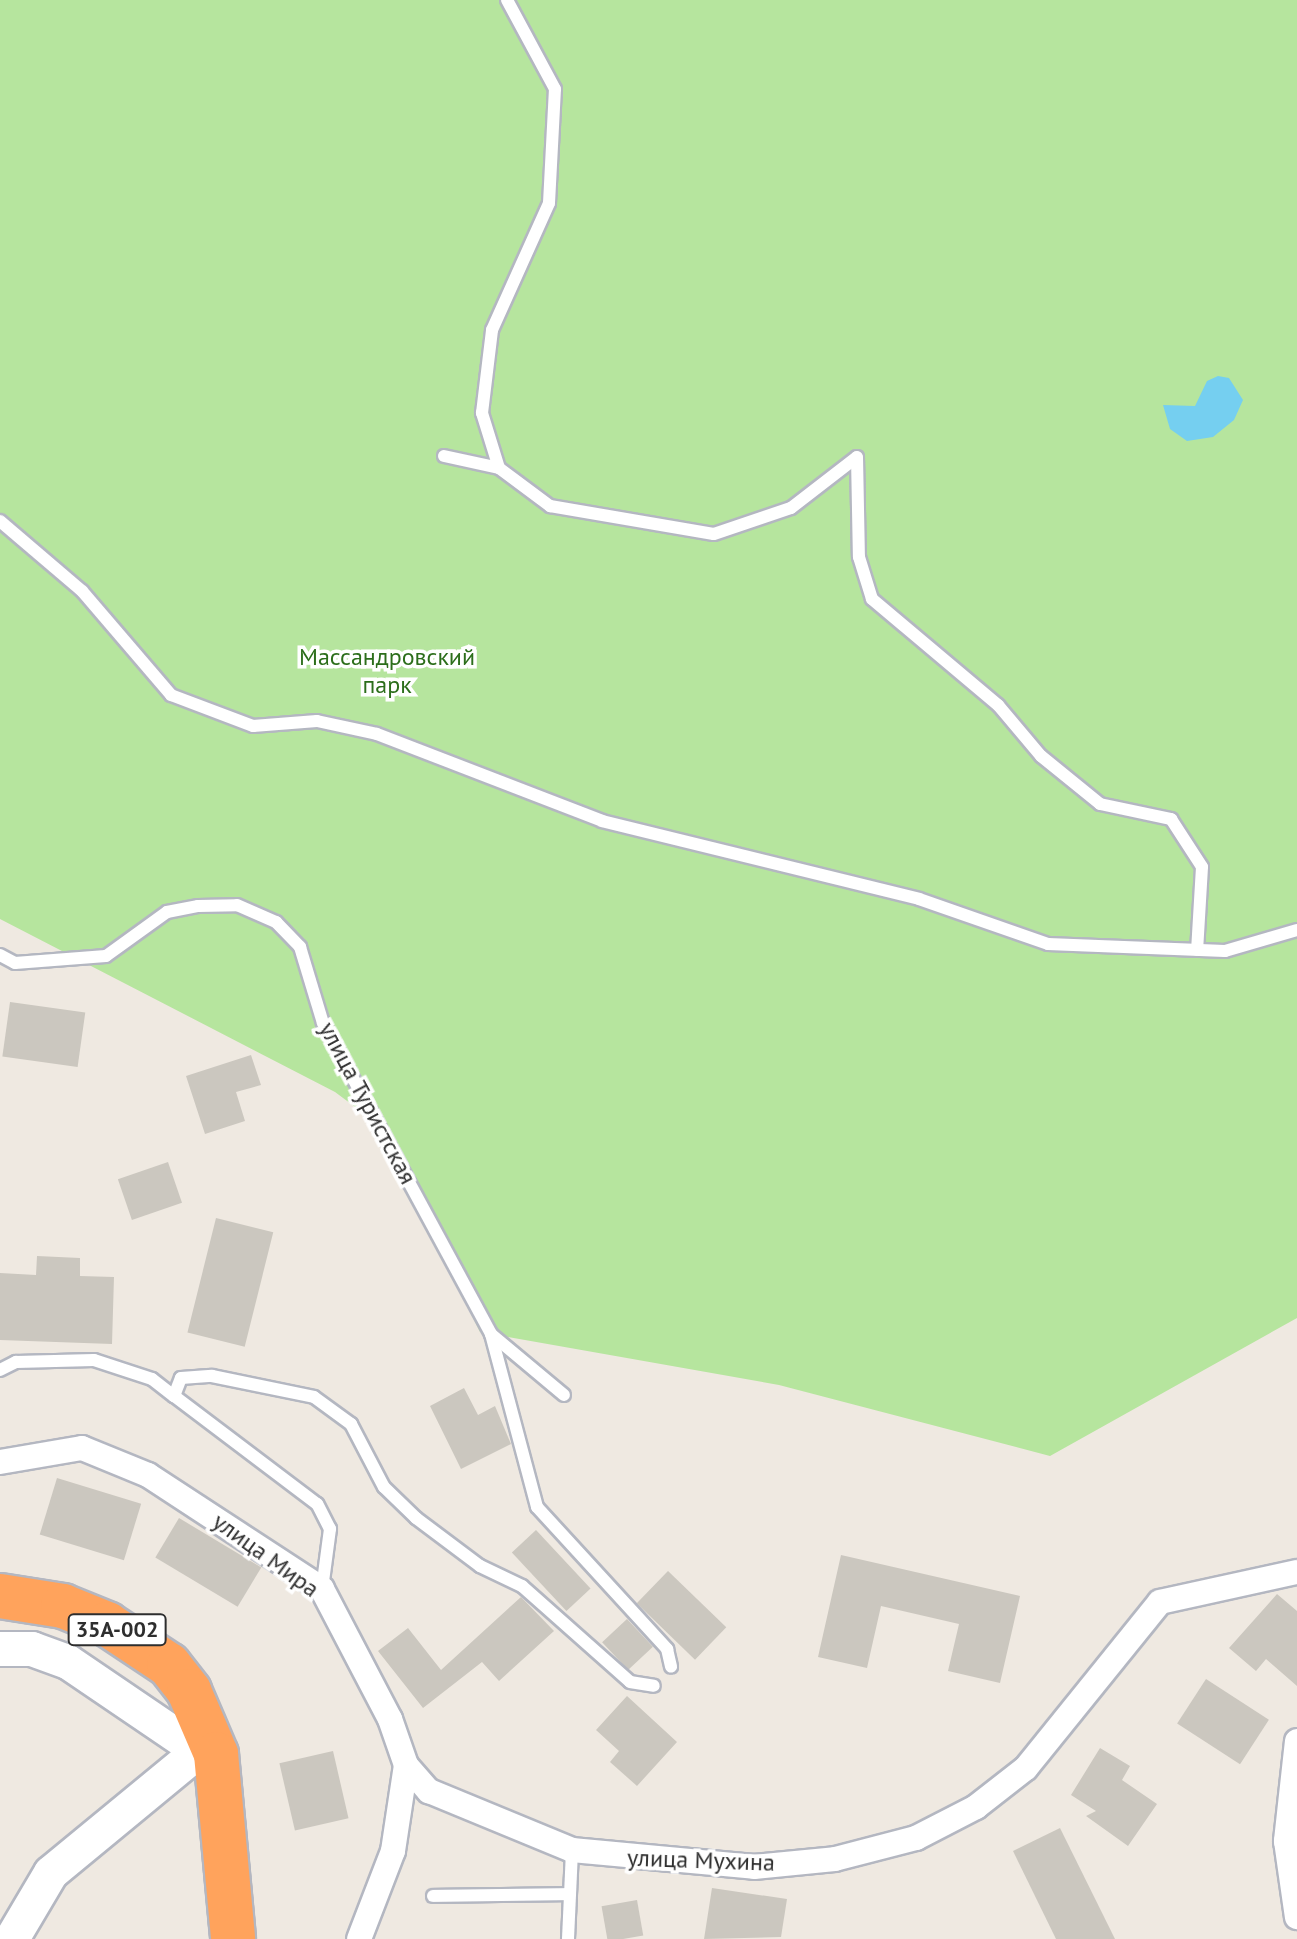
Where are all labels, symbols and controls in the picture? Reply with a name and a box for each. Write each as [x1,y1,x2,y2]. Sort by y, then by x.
park label: Массандровский парк [299,643,475,699]
street label: улица Туристская [313,1017,423,1189]
street label: улица Мира [207,1507,325,1603]
road number: 35А-002 [67,1612,167,1648]
street label: улица Мухина [627,1843,775,1877]

